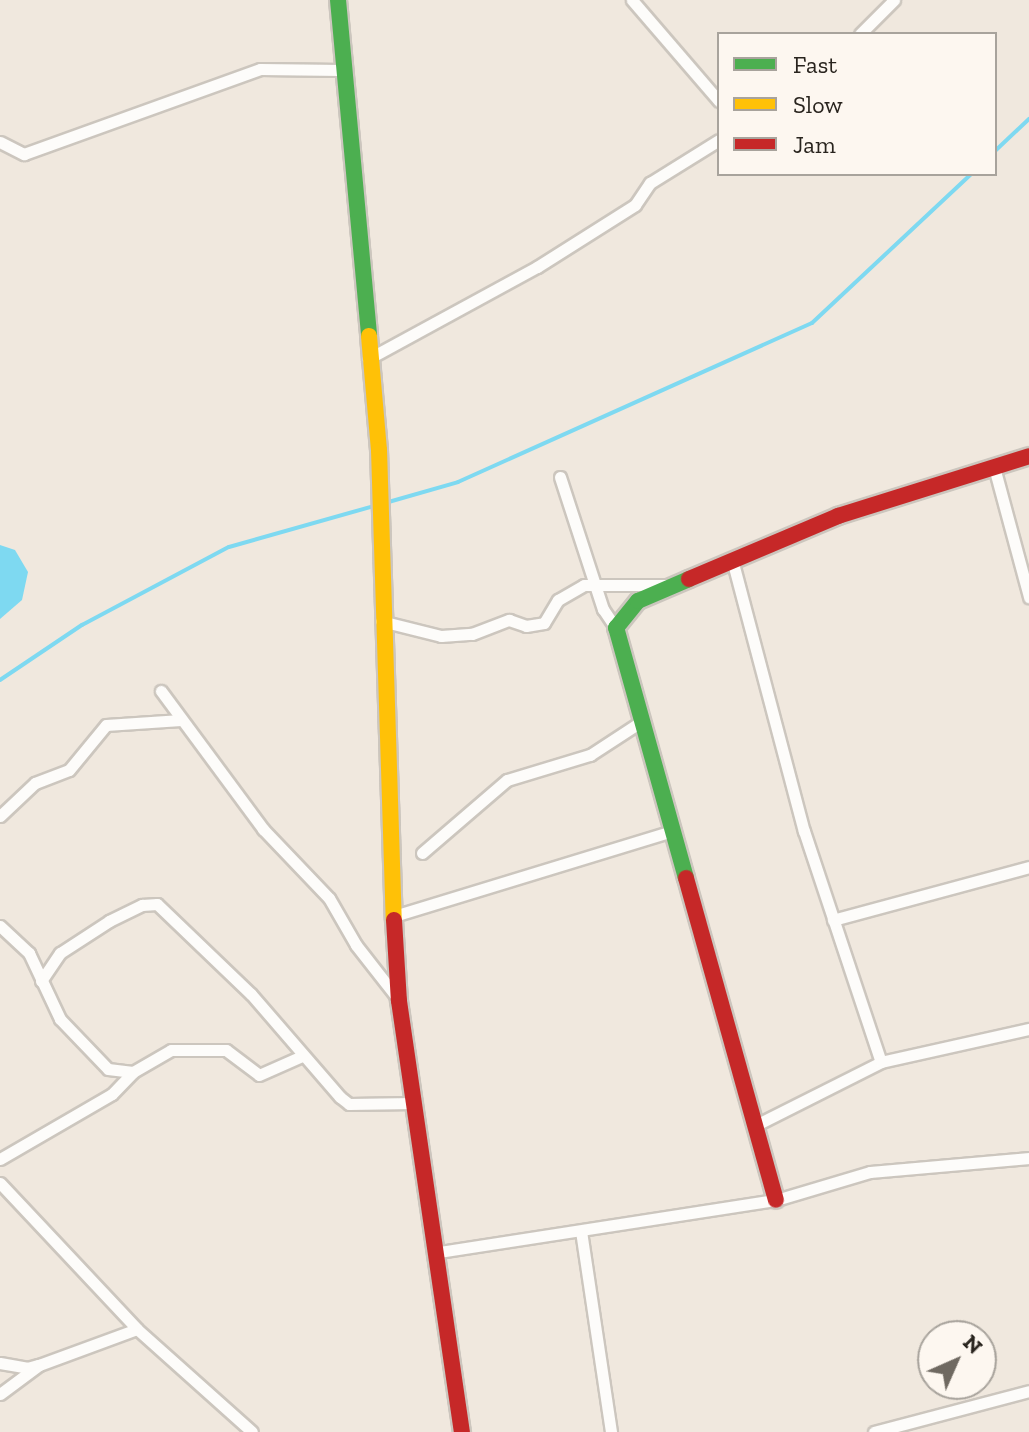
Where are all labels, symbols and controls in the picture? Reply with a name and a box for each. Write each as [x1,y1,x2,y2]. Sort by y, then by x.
legend [717,32,997,176]
text: Fast [793,50,837,79]
text: Slow [793,90,843,119]
text: Jam [793,130,836,159]
north arrow [917,1320,997,1400]
text: N [957,1329,988,1360]

